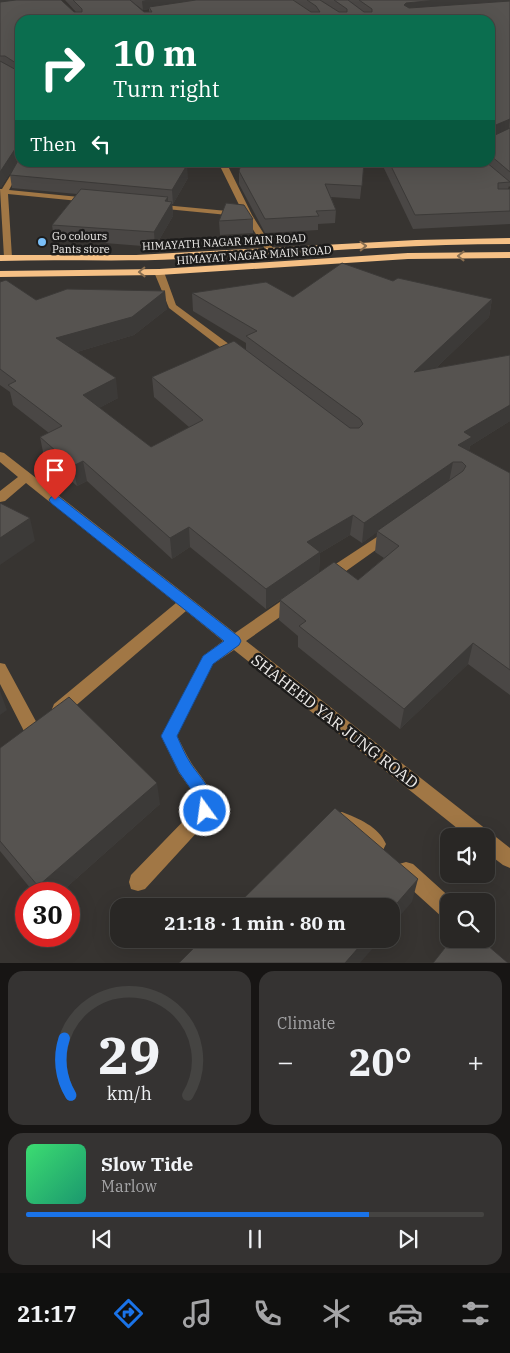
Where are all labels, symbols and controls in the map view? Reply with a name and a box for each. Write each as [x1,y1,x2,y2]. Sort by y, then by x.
text: 10 m [113,30,197,76]
icon: right [30,35,95,100]
text: Turn right [113,74,220,103]
icon: left [87,130,115,158]
text: Then [30,132,77,156]
place label: Go colours Pants store [52,229,110,256]
street label: HIMAYATH NAGAR MAIN ROAD [142,231,306,253]
marker: Go colours Pants store [36,236,48,248]
one-way arrow [360,240,368,251]
street label: HIMAYAT NAGAR MAIN ROAD [176,243,332,267]
one-way arrow [457,251,465,261]
one-way arrow [138,267,146,277]
pin [34,449,76,500]
icon: arrive [41,456,69,484]
street label: SHAHEED YAR JUNG ROAD [247,650,423,792]
position arrow [178,784,230,836]
map controls [440,828,495,948]
button: sound [440,828,495,883]
speed limit sign: 30 [15,882,80,947]
button: search [440,893,495,948]
text: 21:18 · 1 min · 80 m [164,911,346,935]
text: Climate [277,1013,335,1033]
text: 29 [98,1021,161,1088]
text: 20° [349,1037,412,1086]
text: − [277,1043,294,1080]
text: + [467,1043,484,1080]
text: km/h [107,1082,152,1105]
text: Slow Tide [101,1152,193,1176]
text: Marlow [101,1176,157,1196]
icon: previous [88,1225,116,1253]
icon: pause [241,1225,269,1253]
icon: next [394,1225,422,1253]
icon: directions [111,1296,146,1331]
icon: music [180,1296,215,1331]
icon: phone [250,1296,285,1331]
icon: climate [319,1296,354,1331]
icon: car [388,1296,423,1331]
icon: filters [458,1296,493,1331]
text: 21:17 [17,1299,77,1328]

